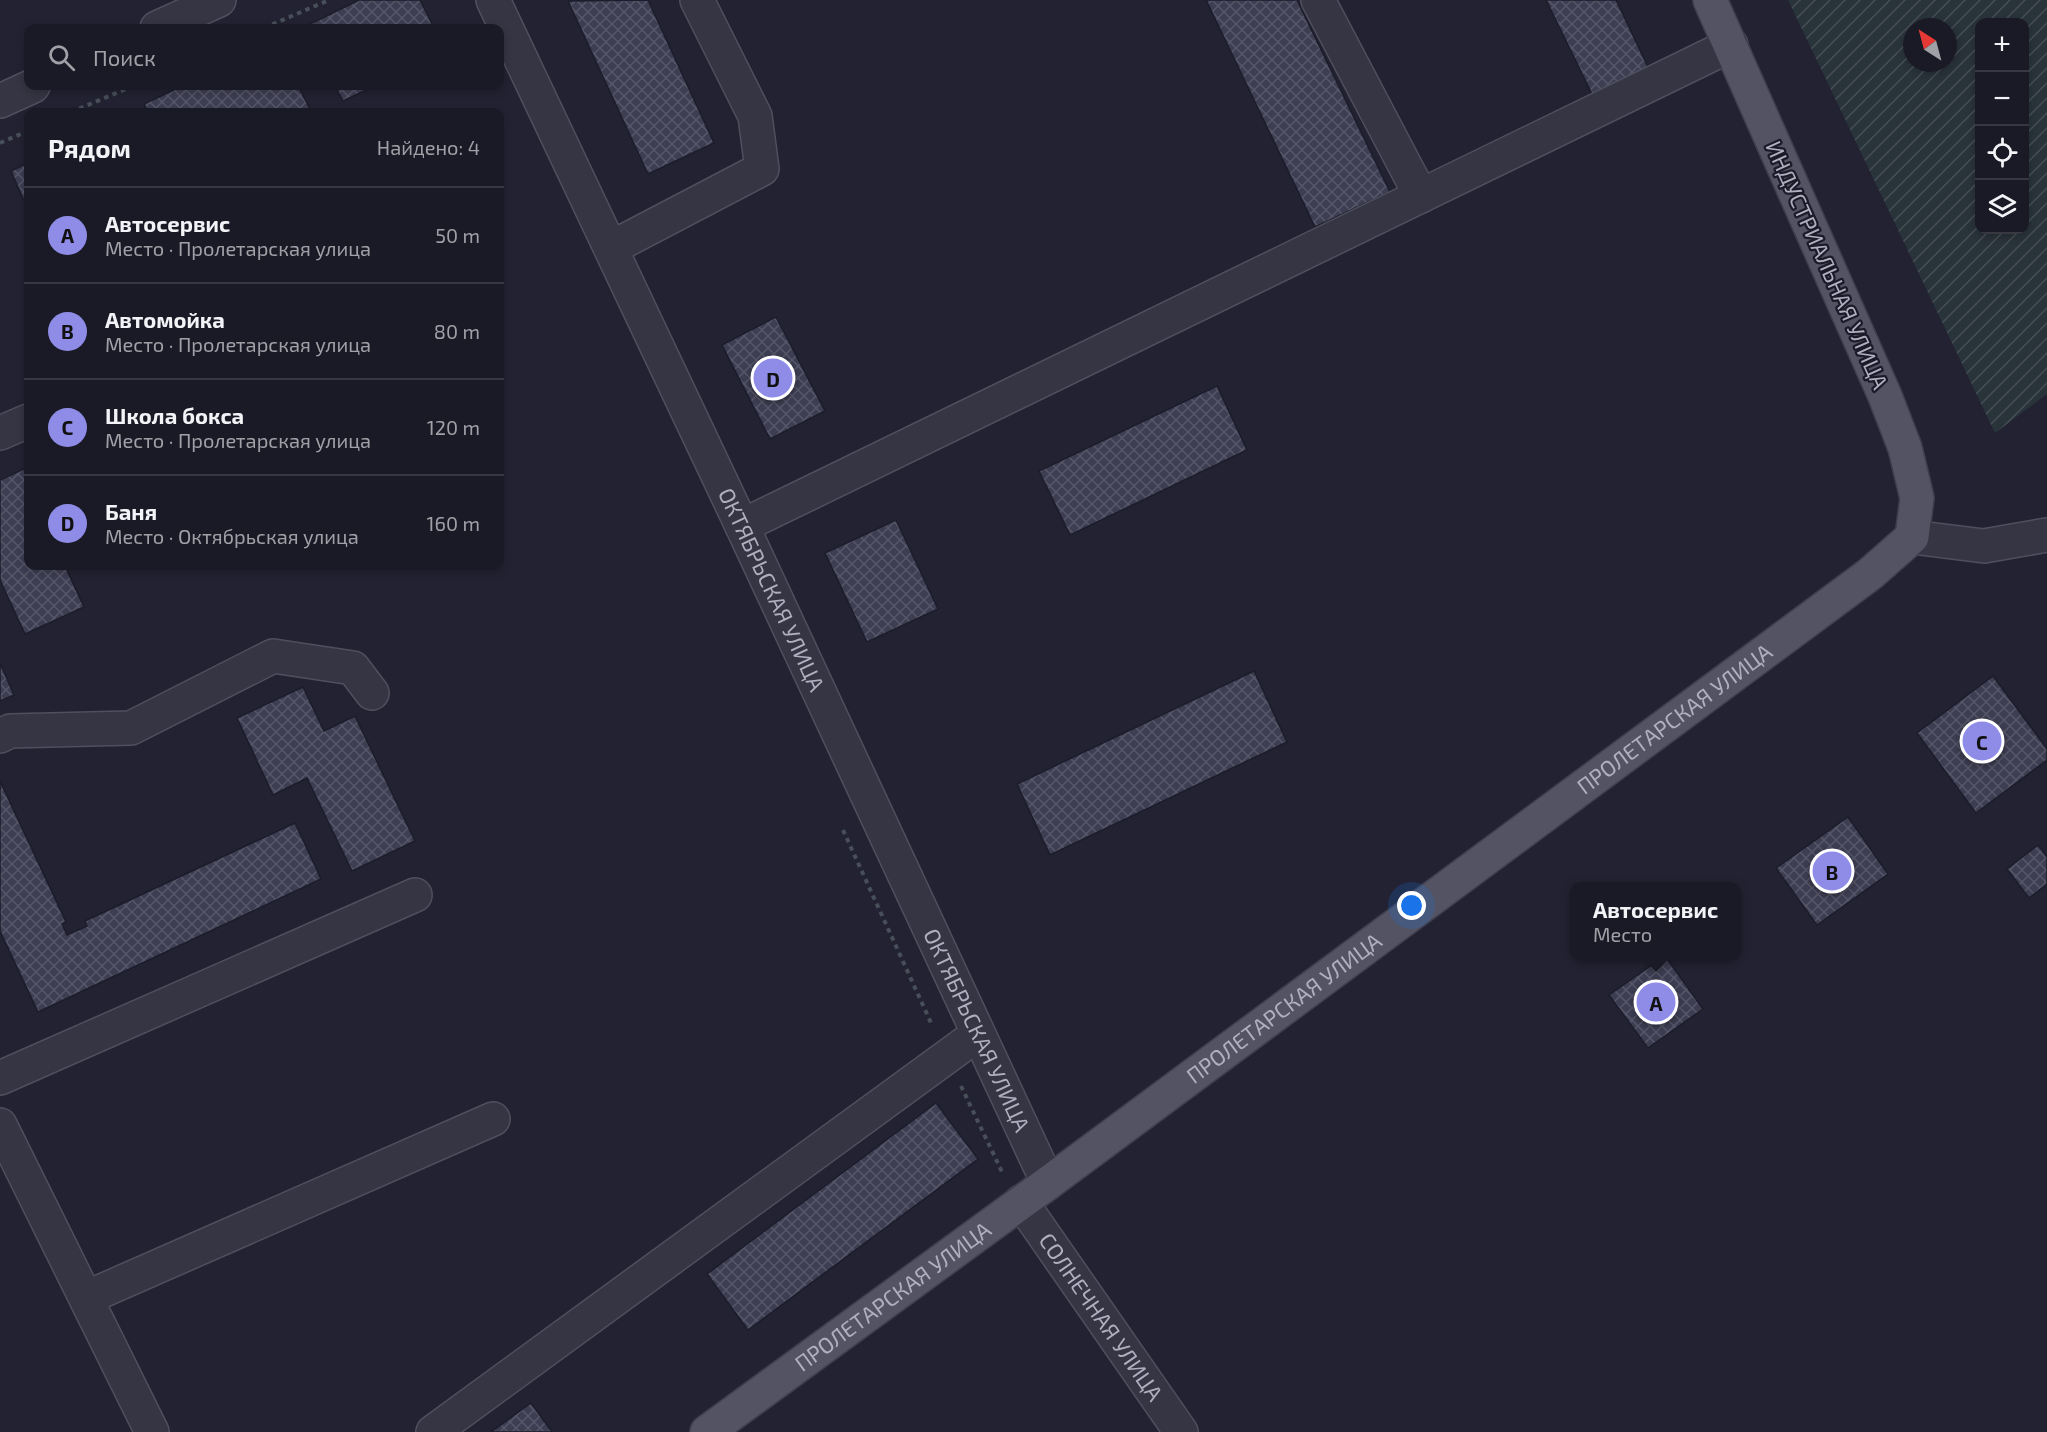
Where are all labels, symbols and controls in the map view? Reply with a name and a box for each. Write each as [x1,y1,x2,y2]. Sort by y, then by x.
north arrow [1903,18,1957,72]
map controls [1975,18,2029,234]
button: + [1975,18,2029,72]
search box [24,24,504,90]
icon: search [45,41,78,74]
text: Поиск [93,44,156,70]
button: − [1975,72,2029,126]
button: locate [1975,126,2029,180]
text: Рядом [48,132,131,163]
text: Найдено: 4 [377,135,480,159]
street label: ИНДУСТРИАЛЬНАЯ УЛИЦА [1761,137,1895,393]
button: layers [1975,180,2029,234]
text: Автосервис [105,210,230,236]
text: A [61,223,74,247]
text: 50 m [435,223,480,247]
text: Место · Пролетарская улица [105,236,371,260]
text: Автомойка [105,306,225,332]
text: B [61,319,74,343]
text: 80 m [434,319,480,343]
text: Место · Пролетарская улица [105,332,371,356]
pin: D [754,356,792,400]
text: Школа бокса [105,402,244,428]
text: C [62,415,73,439]
text: 120 m [427,415,480,439]
text: Место · Пролетарская улица [105,428,371,452]
street label: ОКТЯБРЬСКАЯ УЛИЦА [714,483,831,695]
text: Баня [105,498,157,524]
text: D [61,511,74,535]
text: 160 m [427,511,480,535]
text: Место · Октябрьская улица [105,524,359,548]
street label: ПРОЛЕТАРСКАЯ УЛИЦА [1571,637,1777,799]
pin: C [1962,718,2002,764]
pin: B [1812,848,1852,894]
popup [1570,882,1741,960]
your location [1397,891,1426,920]
text: Автосервис [1593,896,1718,922]
text: Место [1593,922,1652,946]
street label: ОКТЯБРЬСКАЯ УЛИЦА [919,924,1036,1136]
street label: ПРОЛЕТАРСКАЯ УЛИЦА [1181,926,1386,1088]
pin: A [1636,980,1676,1024]
street label: ПРОЛЕТАРСКАЯ УЛИЦА [789,1215,995,1376]
street label: СОЛНЕЧНАЯ УЛИЦА [1034,1227,1169,1406]

